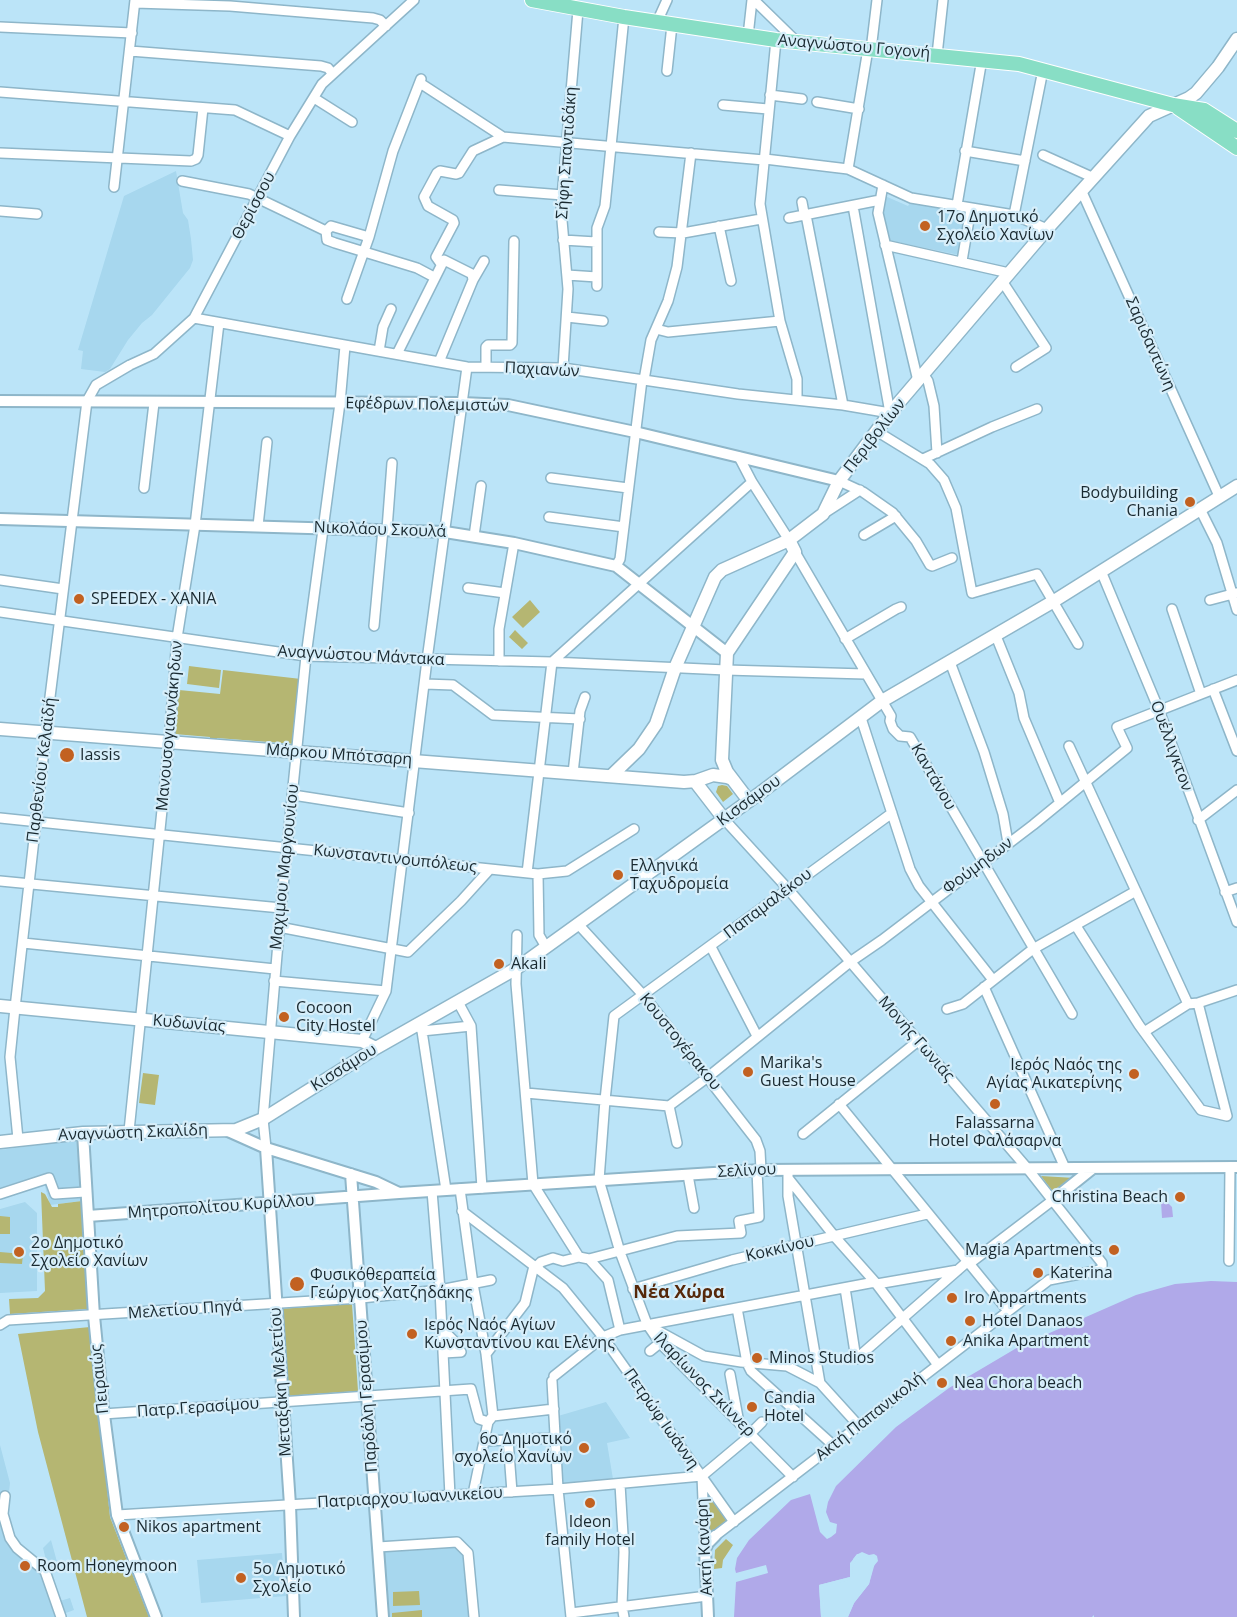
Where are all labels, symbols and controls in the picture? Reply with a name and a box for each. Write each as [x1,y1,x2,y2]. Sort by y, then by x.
street label: Αναγνώστου Γογονή [777,31,931,63]
street label: Σήφη Σπαντιδάκη [553,86,581,220]
street label: Θερίσσου [228,169,280,243]
place label: 17ο Δημοτικό Σχολείο Χανίων [937,207,1054,245]
marker: 17ο Δημοτικό Σχολείο Χανίων [918,219,932,233]
street label: Σαριδαντώνη [1121,294,1179,394]
street label: Παχιανών [504,358,580,382]
street label: Εφέδρων Πολεμιστών [345,394,509,416]
street label: Περιβολίων [840,395,910,477]
place label: Bodybuilding Chania [1080,483,1178,521]
marker: Bodybuilding Chania [1183,495,1197,509]
street label: Νικολάου Σκουλά [313,518,447,542]
place label: SPEEDEX - ΧΑΝΙΑ [91,589,216,609]
marker: SPEEDEX - ΧΑΝΙΑ [72,592,86,606]
street label: Μανουσογιαννάκηδων [153,640,187,812]
street label: Αναγνώστου Μάντακα [277,642,445,670]
street label: Παρθενίου Κελαϊδή [24,696,60,844]
street label: Ουέλλιγκτον [1146,698,1196,794]
street label: Μάρκου Μπότσαρη [265,740,413,770]
street label: Καντάνου [906,740,960,814]
place label: Iassis [80,745,120,765]
marker: Iassis [58,746,76,764]
street label: Κισσάμου [713,772,785,830]
street label: Μαχιμου Mαργουνίου [267,783,303,951]
street label: Φούμηδων [939,834,1017,898]
street label: Κωνσταντινουπόλεως [312,841,478,877]
place label: Ελληνικά Ταχυδρομεία [630,856,729,894]
street label: Παπαμαλέκου [720,865,816,943]
marker: Ελληνικά Ταχυδρομεία [611,868,625,882]
place label: Akali [511,954,546,974]
marker: Akali [492,957,506,971]
street label: Κουστογέρακου [635,990,725,1094]
street label: Μονής Γωνιάς [874,992,958,1086]
place label: Cocoon City Hostel [296,998,376,1036]
marker: Cocoon City Hostel [277,1010,291,1024]
street label: Κυδωνίας [152,1011,226,1037]
street label: Κισσάμου [308,1040,380,1096]
place label: Marika's Guest House [760,1053,856,1091]
place label: Ιερός Ναός της Αγίας Αικατερίνης [986,1055,1122,1093]
marker: Marika's Guest House [741,1065,755,1079]
marker: Ιερός Ναός της Αγίας Αικατερίνης [1127,1067,1141,1081]
marker: Falassarna Hotel Φαλάσαρνα [988,1097,1002,1111]
place label: Falassarna Hotel Φαλάσαρνα [929,1113,1061,1151]
street label: Αναγνώστη Σκαλίδη [58,1121,208,1145]
street label: Σελίνου [717,1160,777,1182]
place label: Christina Beach [1052,1187,1168,1207]
marker: Christina Beach [1173,1190,1187,1204]
street label: Μητροπολίτου Κυρίλλου [127,1191,315,1223]
street label: Κοκκίνου [744,1232,816,1266]
place label: 2ο Δημοτικό Σχολείο Χανίων [31,1233,148,1271]
place label: Magia Apartments [965,1240,1102,1260]
marker: Magia Apartments [1107,1243,1121,1257]
marker: 2ο Δημοτικό Σχολείο Χανίων [12,1245,26,1259]
place label: Katerina [1050,1263,1113,1283]
place label: Φυσικόθεραπεία Γεώργιος Χατζηδάκης [310,1265,472,1303]
marker: Katerina [1031,1266,1045,1280]
marker: Φυσικόθεραπεία Γεώργιος Χατζηδάκης [288,1275,306,1293]
district label: Νέα Χώρα [633,1282,725,1304]
place label: Iro Appartments [964,1288,1087,1308]
marker: Iro Appartments [945,1291,959,1305]
street label: Μελετίου Πηγά [127,1296,243,1324]
street label: Μεταξάκη Μελετίου [266,1307,296,1457]
place label: Hotel Danaos [982,1311,1083,1331]
marker: Hotel Danaos [963,1314,977,1328]
place label: Ιερός Ναός Αγίων Κωνσταντίνου και Ελένης [424,1315,615,1353]
street label: Παρδάλη Γερασίμου [352,1319,382,1473]
marker: Ιερός Ναός Αγίων Κωνσταντίνου και Ελένης [405,1327,419,1341]
street label: Ιλαρίωνος Σκίννερ [649,1329,759,1441]
place label: Anika Apartment [963,1331,1089,1351]
marker: Anika Apartment [944,1334,958,1348]
street label: Πειραιώς [87,1343,113,1415]
place label: Minos Studios [769,1348,874,1368]
marker: Minos Studios [750,1351,764,1365]
street label: Πετρώφ Ιωάννη [619,1365,703,1473]
street label: Ακτή Παπανικολή [812,1369,928,1465]
place label: Nea Chora beach [954,1373,1082,1393]
marker: Nea Chora beach [935,1376,949,1390]
place label: Candia Hotel [764,1388,816,1426]
street label: Πατρ.Γερασίμου [136,1394,260,1422]
marker: Candia Hotel [745,1400,759,1414]
place label: 6ο Δημοτικό σχολείο Χανίων [454,1429,572,1467]
marker: 6ο Δημοτικό σχολείο Χανίων [577,1441,591,1455]
street label: Πατριαρχου Ιωαννικείου [317,1484,503,1512]
marker: Ideon family Hotel [583,1496,597,1510]
street label: Ακτή Κανάρη [693,1498,717,1596]
place label: Ideon family Hotel [545,1512,635,1550]
place label: Nikos apartment [136,1517,261,1537]
marker: Nikos apartment [117,1520,131,1534]
place label: Room Honeymoon [37,1556,177,1576]
marker: Room Honeymoon [18,1559,32,1573]
place label: 5ο Δημοτικό Σχολείο [253,1559,346,1597]
marker: 5ο Δημοτικό Σχολείο [234,1571,248,1585]

